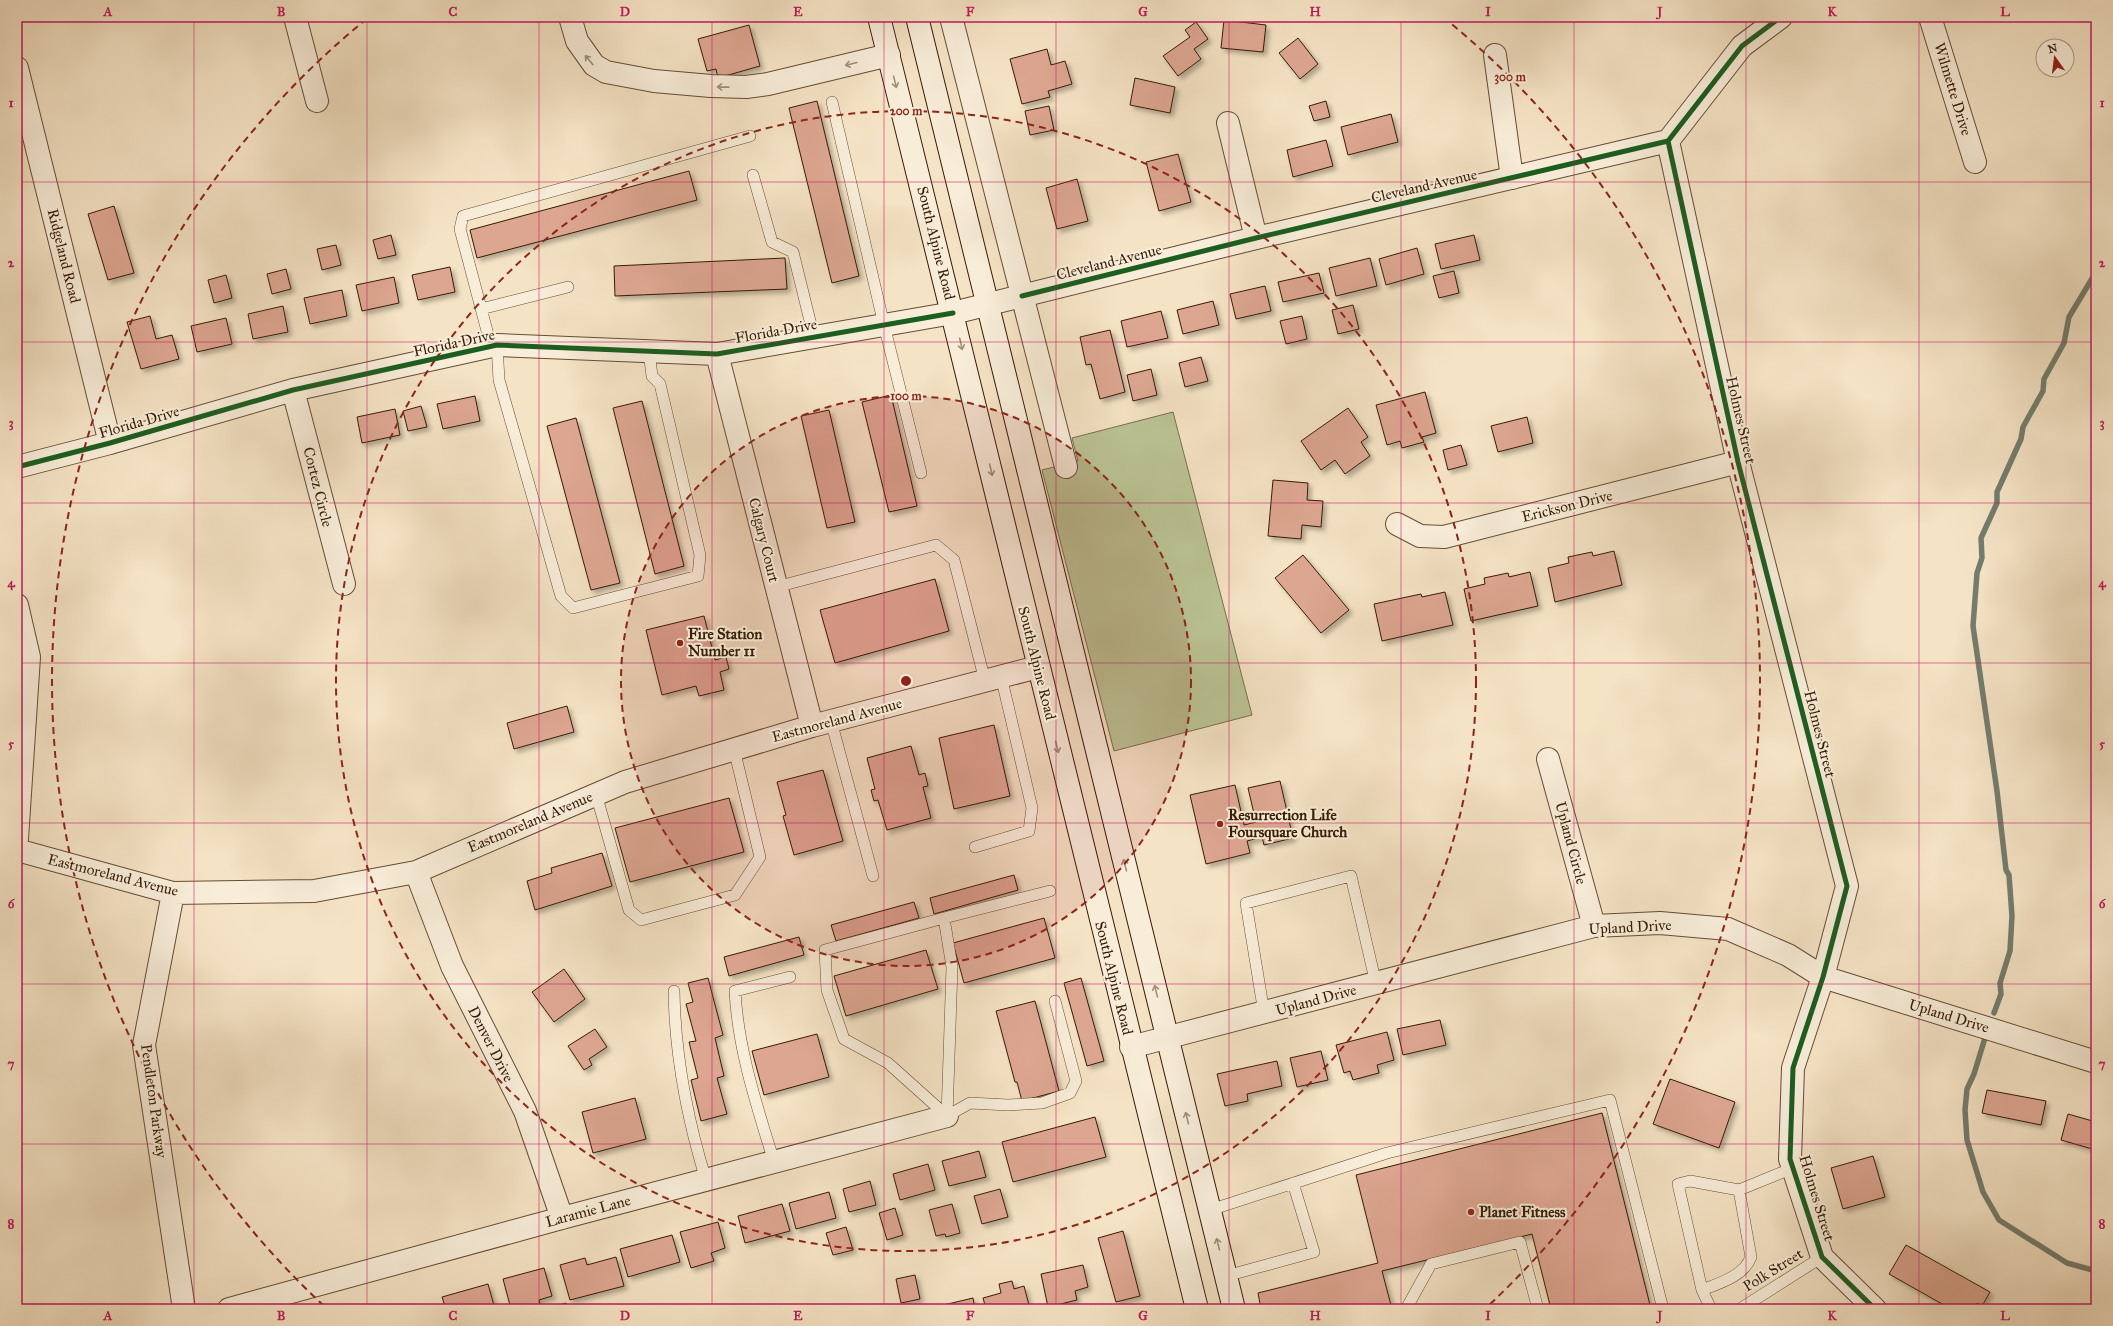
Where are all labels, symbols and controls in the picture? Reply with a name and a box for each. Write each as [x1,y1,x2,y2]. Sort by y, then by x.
text: A [103,4,113,20]
text: B [277,4,286,20]
text: C [449,4,458,20]
text: D [620,4,630,20]
text: E [793,4,803,20]
text: F [966,4,975,20]
text: G [1138,4,1148,20]
text: H [1309,4,1321,20]
text: I [1485,4,1491,20]
text: J [1655,4,1663,20]
text: K [1827,4,1837,20]
text: L [2000,4,2010,20]
north arrow [2035,38,2075,78]
street label: Wilmette Drive [1930,40,1976,138]
text: N [2047,41,2059,56]
one-way arrow [585,54,594,65]
one-way arrow [845,61,858,68]
text: 300 m [1494,70,1527,85]
one-way arrow [892,75,900,88]
one-way arrow [717,83,730,90]
text: 1 [8,95,14,111]
text: 1 [2099,95,2105,111]
text: 200 m [890,104,923,118]
street label: Cleveland Avenue [1369,165,1479,207]
street label: South Alpine Road [913,184,959,302]
street label: Ridgeland Road [44,207,85,306]
street label: Cleveland Avenue [1054,240,1164,284]
text: 2 [8,255,15,271]
text: 2 [2099,255,2106,271]
street label: Florida Drive [734,315,818,347]
street label: Florida Drive [412,326,496,360]
one-way arrow [957,337,965,350]
street label: Holmes Street [1722,375,1760,466]
text: 100 m [890,389,923,403]
street label: Florida Drive [97,402,181,442]
text: 3 [8,415,14,431]
text: 3 [2099,415,2105,431]
street label: Cortez Circle [299,445,337,529]
one-way arrow [987,464,995,477]
street label: Erickson Drive [1520,486,1614,526]
street label: Calgary Court [745,496,783,585]
text: 4 [7,575,15,591]
text: 4 [2098,575,2106,591]
street label: South Alpine Road [1014,604,1060,722]
place label: Fire Station Number 11 [688,625,763,660]
marker: Fire Station Number 11 [675,638,685,648]
centre of rings [899,674,913,688]
street label: Holmes Street [1800,689,1840,780]
street label: Eastmoreland Avenue [770,694,904,746]
text: 5 [8,736,15,752]
text: 5 [2099,736,2106,752]
one-way arrow [1054,740,1062,753]
street label: Eastmoreland Avenue [465,788,595,856]
street label: Upland Circle [1551,800,1591,886]
place label: Resurrection Life Foursquare Church [1228,806,1348,842]
marker: Resurrection Life Foursquare Church [1215,819,1225,829]
street label: Eastmoreland Avenue [46,850,180,900]
one-way arrow [1121,859,1128,872]
text: 6 [8,896,16,912]
text: 6 [2099,896,2107,912]
street label: Upland Drive [1588,916,1672,938]
street label: South Alpine Road [1091,919,1137,1037]
street label: Upland Drive [1274,981,1358,1019]
one-way arrow [1152,985,1160,998]
street label: Upland Drive [1907,995,1991,1037]
street label: Denver Drive [464,1003,518,1085]
street label: Pendleton Parkway [137,1043,171,1160]
text: 7 [8,1056,15,1072]
text: 7 [2099,1056,2106,1072]
one-way arrow [1183,1111,1191,1124]
street label: Holmes Street [1795,1153,1839,1244]
street label: Laramie Lane [544,1191,632,1231]
place label: Planet Fitness [1479,1203,1566,1221]
marker: Planet Fitness [1466,1207,1476,1217]
text: 8 [8,1216,15,1232]
text: 8 [2099,1216,2106,1232]
one-way arrow [1214,1238,1222,1251]
street label: Polk Street [1740,1244,1807,1295]
text: A [103,1308,113,1324]
text: B [277,1308,286,1324]
text: C [449,1308,458,1324]
text: D [620,1308,630,1324]
text: E [793,1308,803,1324]
text: F [966,1308,975,1324]
text: G [1138,1308,1148,1324]
text: H [1309,1308,1321,1324]
text: I [1485,1308,1491,1324]
text: J [1655,1308,1663,1324]
text: K [1827,1308,1837,1324]
text: L [2000,1308,2010,1324]

